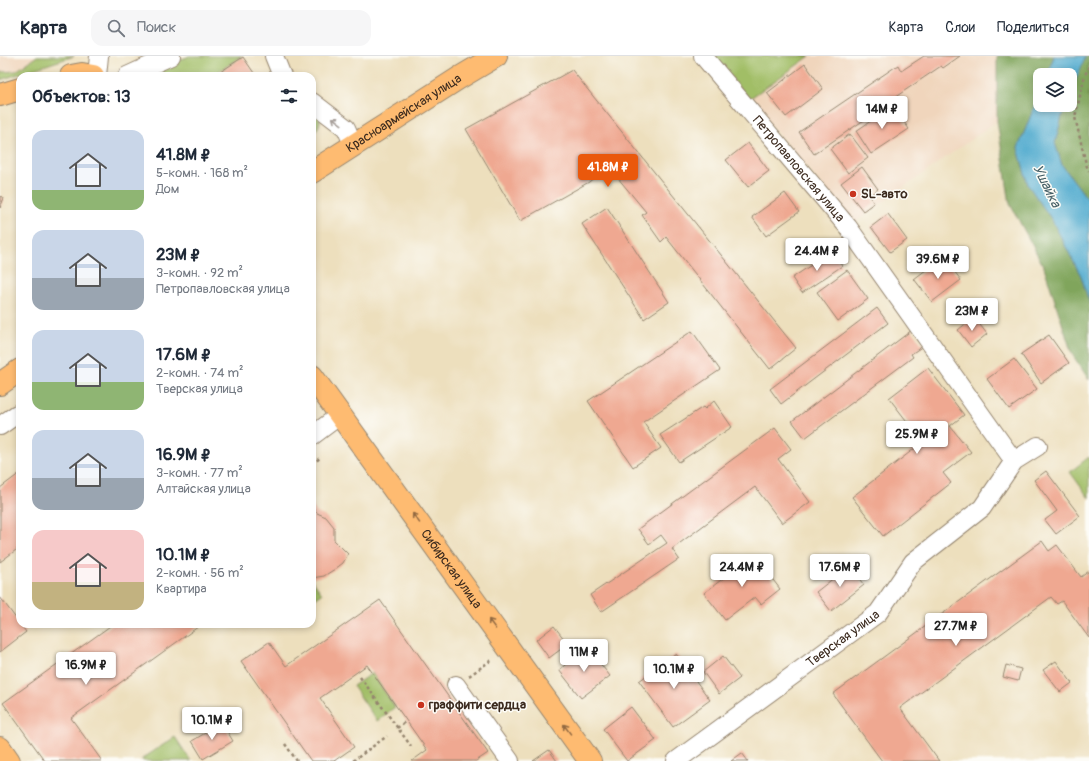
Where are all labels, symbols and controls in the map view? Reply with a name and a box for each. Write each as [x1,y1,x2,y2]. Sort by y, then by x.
search box [91,10,371,46]
text: Карта [20,16,67,40]
icon: search [105,17,127,39]
text: Поиск [137,18,176,37]
text: Карта [889,19,923,36]
text: Слои [945,19,975,36]
text: Поделиться [997,19,1069,36]
map controls [1033,68,1077,112]
button: layers [1033,68,1077,112]
street label: Красноармейская улица [343,70,465,156]
icon: filters [278,85,300,107]
text: Объектов: 13 [32,86,131,107]
pin: 14M ₽ [854,96,910,130]
text: 14M ₽ [866,101,898,117]
street label: Петропавловская улица [749,113,848,225]
one-way arrow [332,117,343,125]
text: 41.8M ₽ [156,144,211,165]
icon: home [64,146,112,194]
pin: 41.8M ₽ [571,154,645,188]
text: 41.8M ₽ [587,159,629,175]
water label: Ушайка [1029,162,1065,211]
text: 5-комн. · 168 m² [156,165,248,181]
text: Дом [156,181,179,197]
place label: SL-авто [861,186,907,202]
marker: SL-авто [848,189,858,199]
pin: 24.4M ₽ [780,238,854,272]
text: 24.4M ₽ [794,243,840,259]
text: 23M ₽ [156,244,201,265]
icon: home [64,246,112,294]
pin: 39.6M ₽ [901,246,975,280]
text: 39.6M ₽ [916,251,960,267]
text: 3-комн. · 92 m² [156,265,243,281]
text: Петропавловская улица [156,281,290,297]
pin: 23M ₽ [944,298,1000,332]
text: 23M ₽ [955,303,989,319]
text: 17.6M ₽ [156,344,211,365]
icon: home [64,346,112,394]
text: 2-комн. · 74 m² [156,365,243,381]
text: Тверская улица [156,381,243,397]
pin: 25.9M ₽ [880,421,954,455]
text: 25.9M ₽ [895,426,939,442]
text: 16.9M ₽ [156,444,211,465]
icon: home [64,446,112,494]
text: 3-комн. · 77 m² [156,465,243,481]
text: Алтайская улица [156,481,251,497]
one-way arrow [411,513,420,524]
street label: Сибирская улица [417,526,485,612]
text: 10.1M ₽ [156,544,211,565]
icon: home [64,546,112,594]
pin: 24.4M ₽ [705,554,779,588]
pin: 17.6M ₽ [803,554,877,588]
text: 24.4M ₽ [719,559,765,575]
text: 17.6M ₽ [819,559,861,575]
text: 2-комн. · 56 m² [156,565,244,581]
text: Квартира [156,581,207,597]
street label: Тверская улица [803,607,883,671]
pin: 27.7M ₽ [919,613,993,647]
one-way arrow [487,618,496,629]
text: 27.7M ₽ [934,618,978,634]
pin: 11M ₽ [556,639,612,673]
text: 11M ₽ [569,644,599,660]
pin: 16.9M ₽ [49,652,123,686]
pin: 10.1M ₽ [637,656,711,690]
text: 16.9M ₽ [65,657,107,673]
text: 10.1M ₽ [653,661,695,677]
place label: граффити сердца [428,697,526,713]
marker: граффити сердца [416,700,426,710]
pin: 10.1M ₽ [175,707,249,741]
text: 10.1M ₽ [191,712,233,728]
one-way arrow [563,724,571,735]

